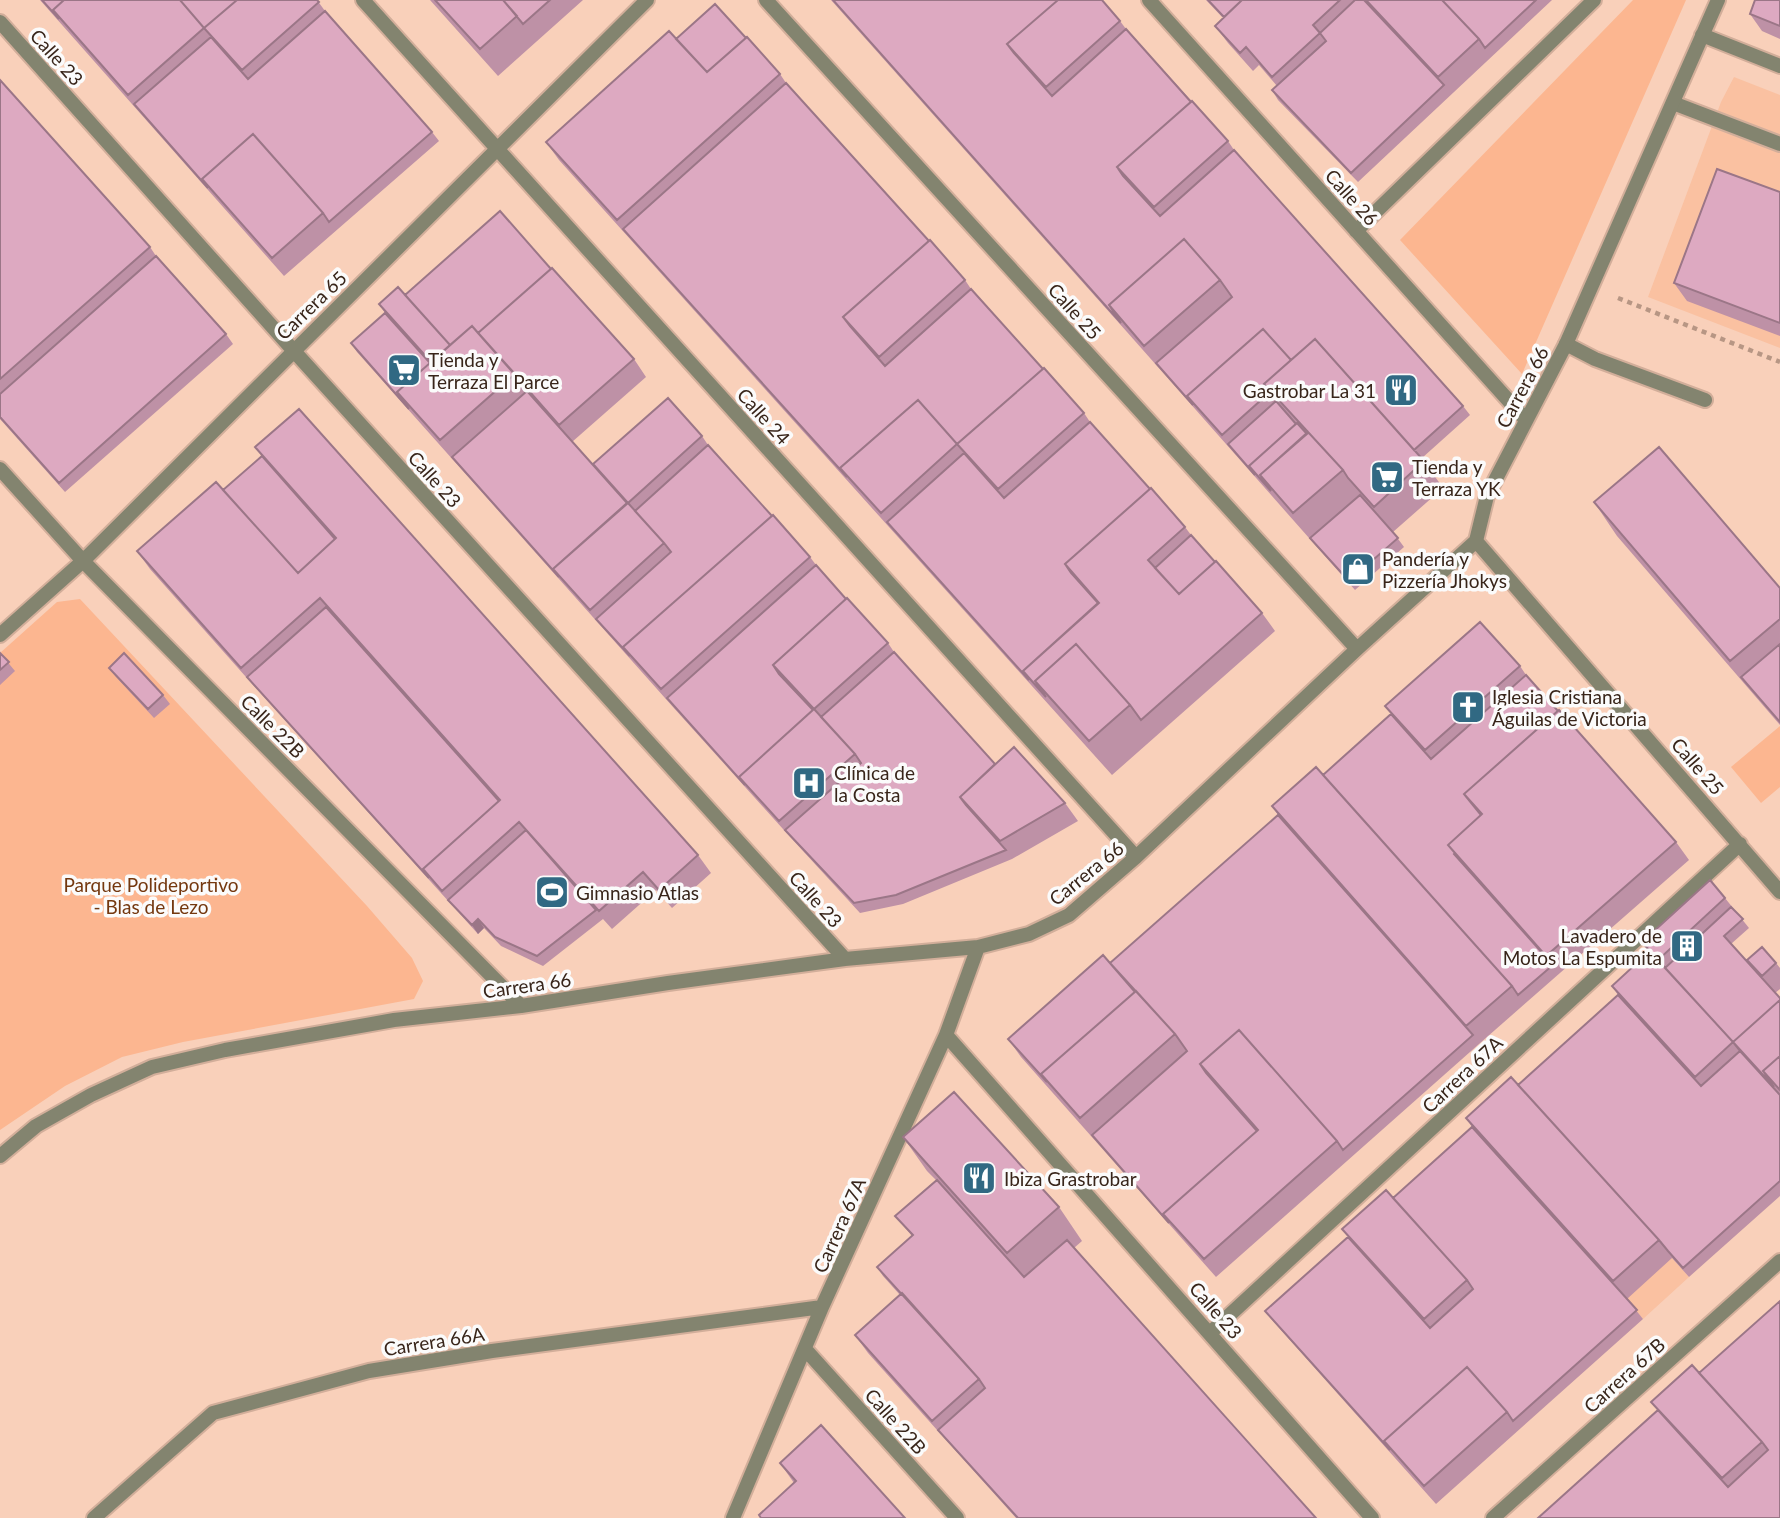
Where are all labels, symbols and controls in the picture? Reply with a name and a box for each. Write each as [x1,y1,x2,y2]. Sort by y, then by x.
street label: Calle 23 [26,24,88,90]
street label: Calle 26 [1321,164,1383,230]
street label: Carrera 65 [271,266,351,344]
street label: Calle 25 [1044,278,1106,344]
street label: Carrera 66 [1491,342,1553,432]
place label: Tienda y Terraza El Parce [428,348,559,393]
supermarket icon: Tienda y Terraza El Parce [385,351,423,389]
restaurant icon: Gastrobar La 31 [1382,371,1420,409]
place label: Gastrobar La 31 [1243,379,1376,402]
street label: Calle 24 [733,383,795,449]
street label: Calle 23 [404,446,466,512]
place label: Tienda y Terraza YK [1412,455,1501,500]
supermarket icon: Tienda y Terraza YK [1368,458,1406,496]
place label: Pandería y Pizzería Jhokys [1382,547,1507,592]
shop icon: Pandería y Pizzería Jhokys [1339,550,1377,588]
place label: Iglesia Cristiana Águilas de Victoria [1492,685,1647,730]
church icon: Iglesia Cristiana Águilas de Victoria [1449,688,1487,726]
street label: Calle 22B [236,689,310,763]
street label: Calle 25 [1667,733,1729,799]
place label: Clínica de la Costa [834,761,915,806]
hospital icon: Clínica de la Costa [790,764,828,802]
street label: Carrera 66 [1044,836,1128,910]
street label: Calle 23 [785,866,847,932]
park label: Parque Polideportivo - Blas de Lezo [64,873,238,918]
sports icon: Gimnasio Atlas [533,873,571,911]
place label: Gimnasio Atlas [576,881,699,904]
place label: Lavadero de Motos La Espumita [1503,924,1662,969]
building icon: Lavadero de Motos La Espumita [1668,927,1706,965]
street label: Carrera 66 [481,967,573,1003]
street label: Carrera 67A [1417,1031,1507,1117]
restaurant icon: Ibiza Grastrobar [960,1159,998,1197]
place label: Ibiza Grastrobar [1004,1167,1137,1190]
street label: Carrera 67A [808,1174,870,1276]
street label: Calle 23 [1185,1277,1247,1343]
street label: Carrera 66A [382,1322,486,1360]
street label: Carrera 67B [1579,1333,1669,1417]
street label: Calle 22B [861,1383,931,1459]

